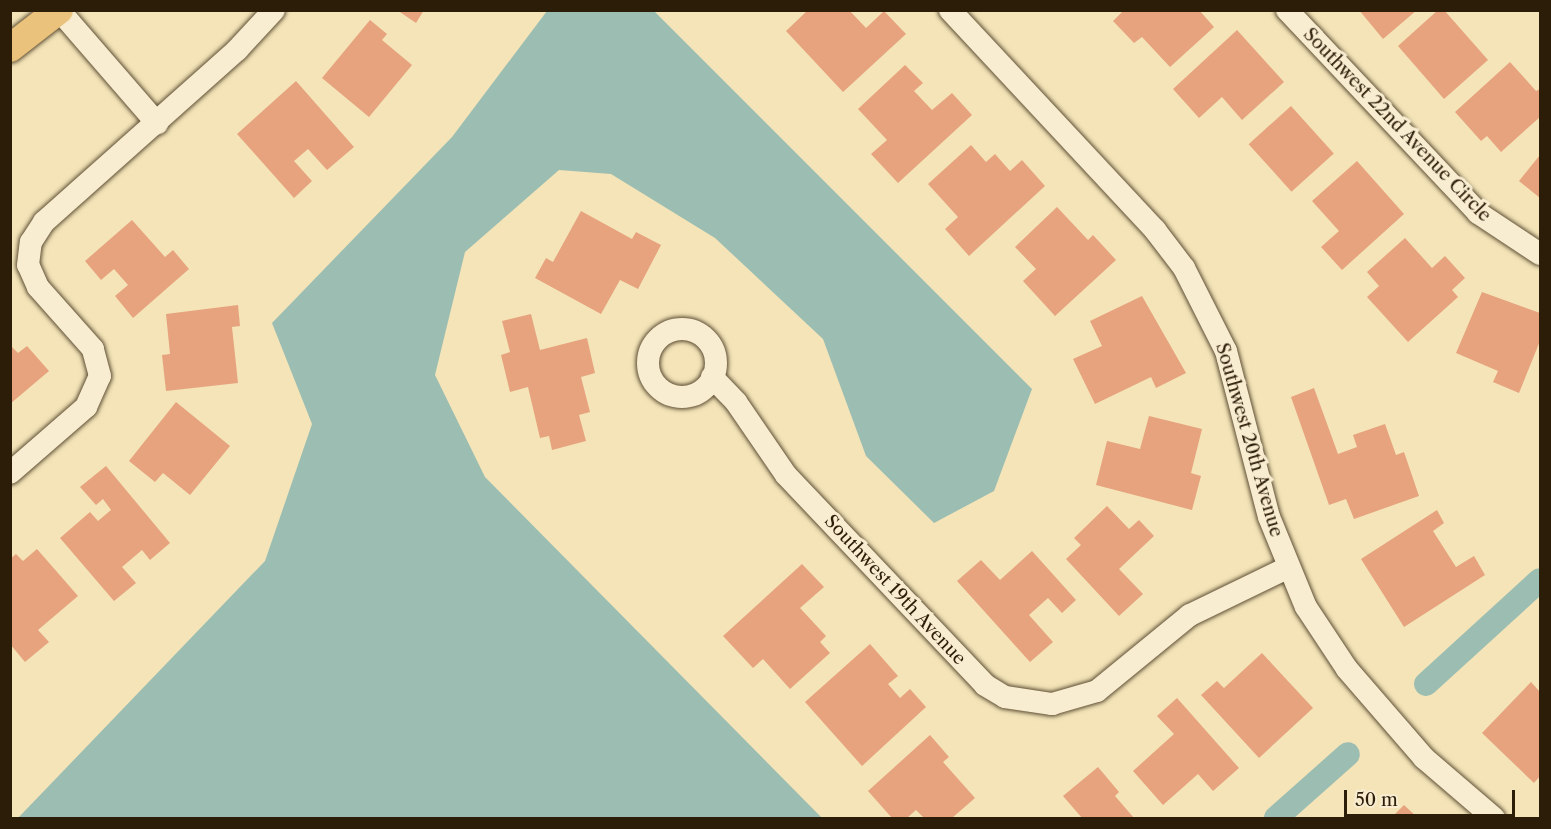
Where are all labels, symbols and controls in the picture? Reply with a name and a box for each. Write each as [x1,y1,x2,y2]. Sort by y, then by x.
street label: Southwest 22nd Avenue Circle [1298,23,1496,227]
street label: Southwest 20th Avenue [1211,340,1287,540]
street label: Southwest 19th Avenue [820,510,970,670]
scale bar [1347,778,1518,816]
text: 50 m [1355,789,1398,811]

